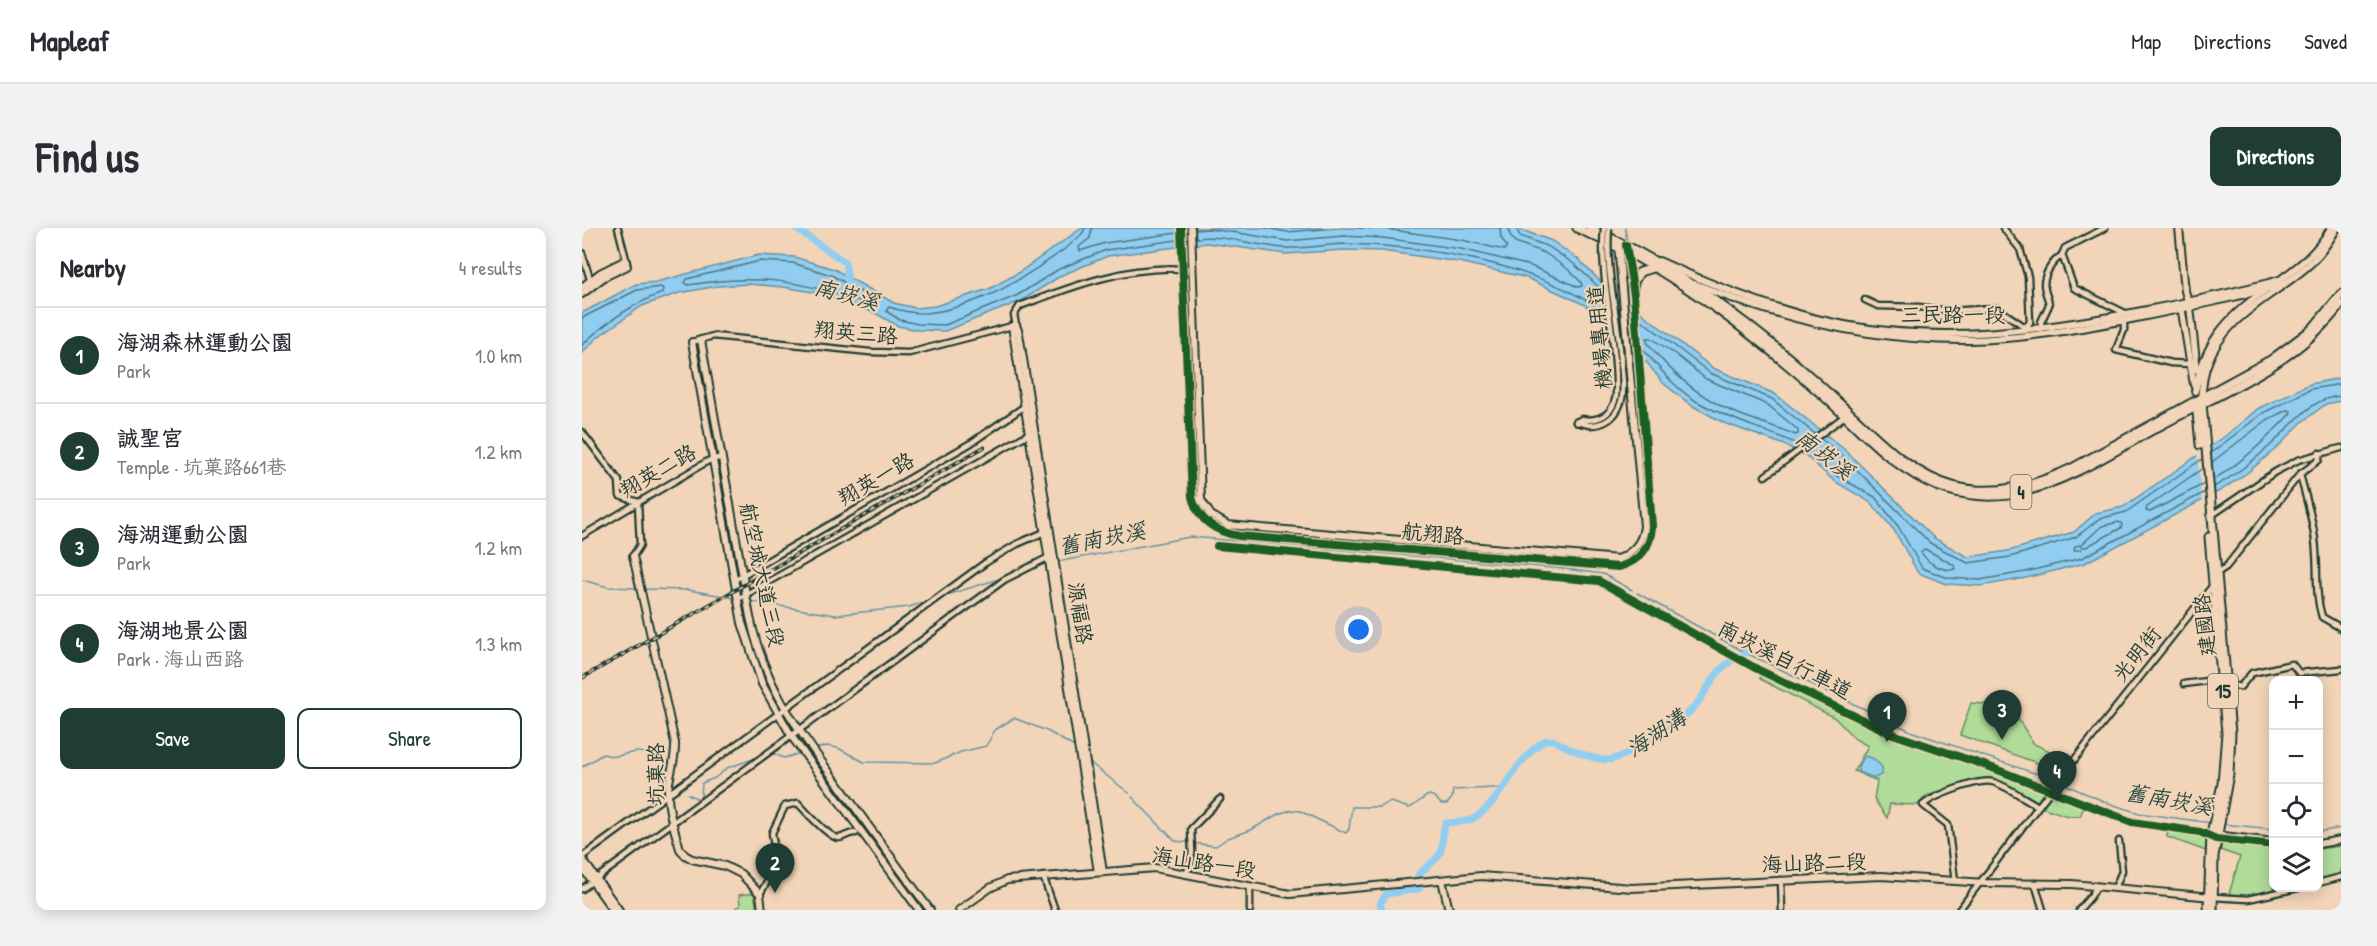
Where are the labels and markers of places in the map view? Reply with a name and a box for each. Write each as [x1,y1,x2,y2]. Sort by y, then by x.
pin: 3 [1982,690,2022,740]
pin: 1 [1868,692,1906,742]
pin: 4 [2038,752,2076,801]
pin: 2 [756,844,794,893]

